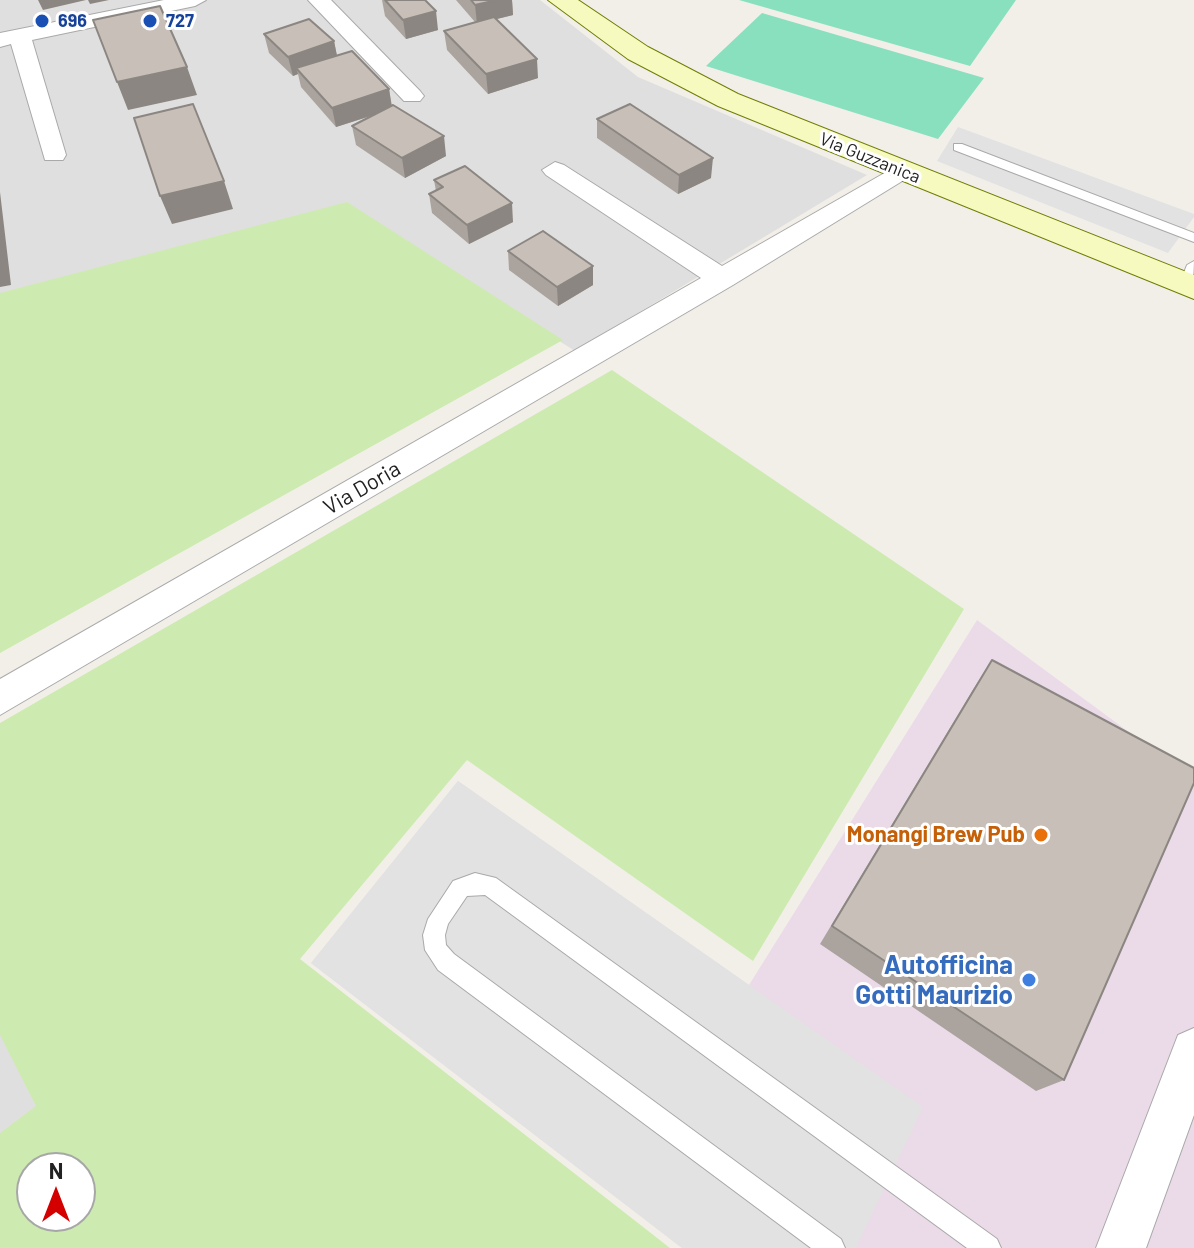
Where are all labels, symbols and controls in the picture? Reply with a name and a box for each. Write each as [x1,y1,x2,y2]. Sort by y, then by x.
place label: 696 [58,10,87,32]
place label: 727 [166,10,194,32]
marker: 696 [33,12,51,30]
marker: 727 [141,12,159,30]
street label: Via Guzzanica [816,128,924,188]
street label: Via Doria [319,455,405,521]
place label: Monangi Brew Pub [847,822,1025,848]
marker: Monangi Brew Pub [1032,826,1050,844]
place label: Autofficina Gotti Maurizio [855,949,1013,1010]
marker: Autofficina Gotti Maurizio [1020,971,1038,989]
north arrow [16,1152,96,1232]
text: N [49,1157,63,1183]

